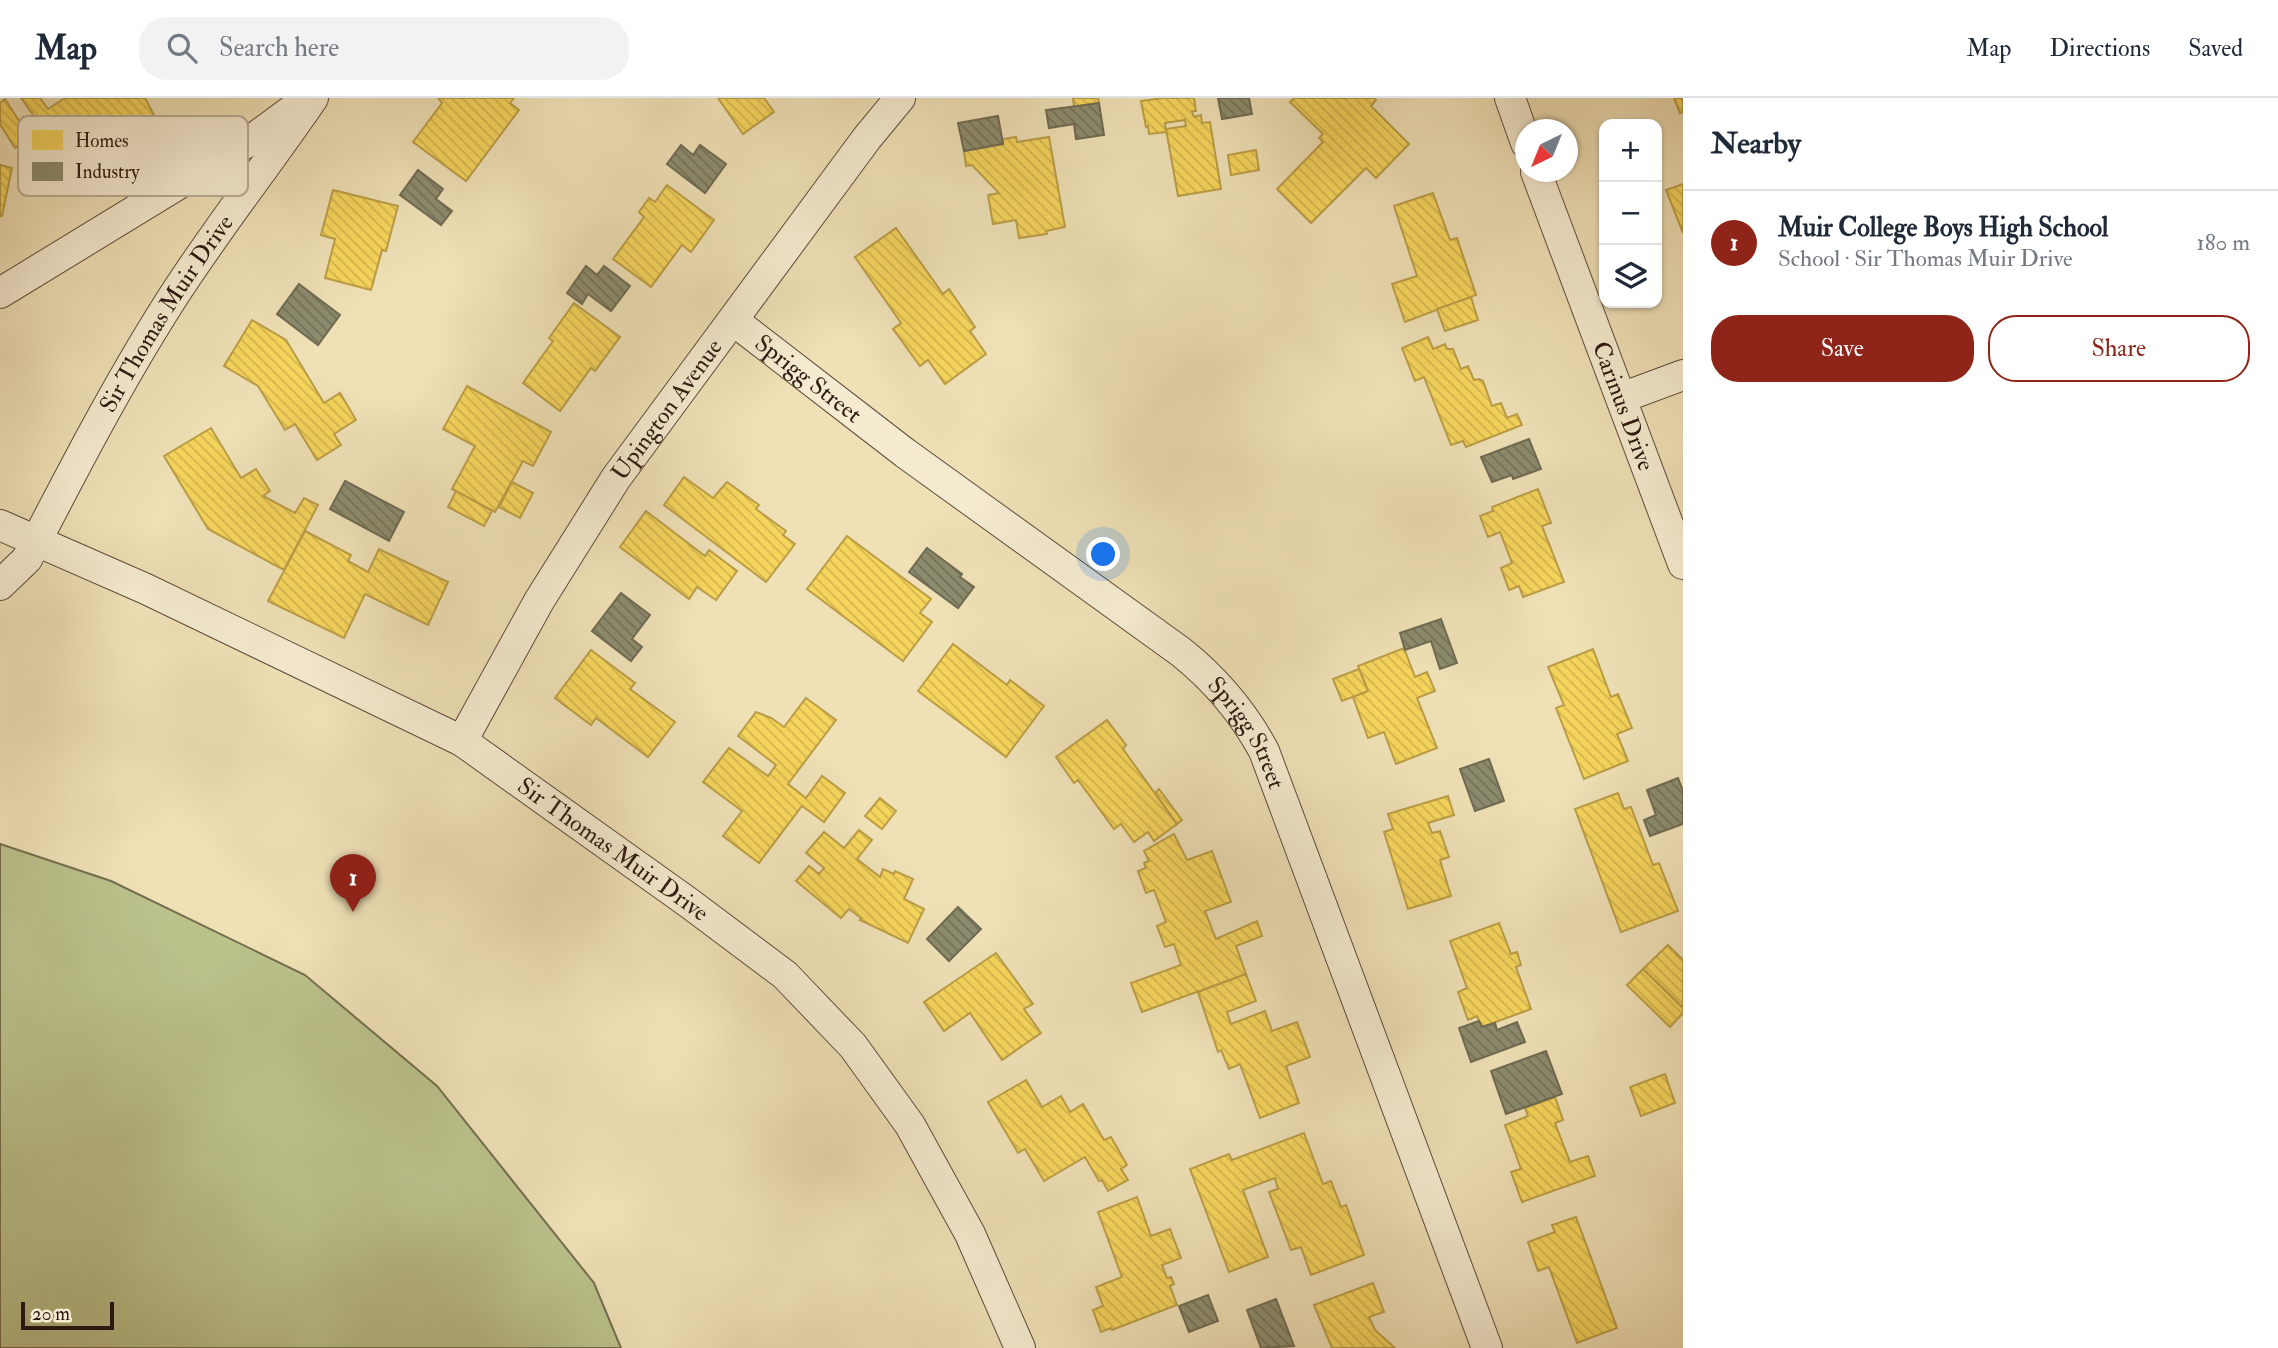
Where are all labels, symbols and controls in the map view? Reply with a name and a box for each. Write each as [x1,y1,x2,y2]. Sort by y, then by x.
search box [139,17,629,80]
text: Map [35,28,97,69]
icon: search [163,29,201,67]
text: Search here [219,32,339,64]
text: Map [1966,33,2011,64]
text: Directions [2049,33,2150,64]
text: Saved [2188,33,2243,64]
legend [18,116,248,196]
north arrow [1515,119,1578,182]
map controls [1599,119,1662,308]
button: + [1599,119,1662,182]
text: Nearby [1711,125,1801,162]
text: Homes [75,129,129,153]
text: Industry [75,160,140,184]
button: − [1599,182,1662,245]
street label: Sir Thomas Muir Drive [93,209,241,418]
text: Muir College Boys High School [1778,212,2108,244]
text: 1 [1730,228,1738,257]
text: 180 m [2197,228,2250,257]
text: School · Sir Thomas Muir Drive [1778,244,2073,273]
button: layers [1599,245,1662,308]
button: Save [1711,315,1974,382]
button: Share [1988,315,2250,382]
street label: Sprigg Street [748,328,868,430]
street label: Upington Avenue [604,333,729,487]
street label: Carinus Drive [1585,337,1662,475]
your location [1086,537,1120,571]
street label: Sprigg Street [1201,670,1292,794]
street label: Sir Thomas Muir Drive [511,771,715,928]
pin: 1 [330,854,376,912]
scale bar [21,1299,114,1331]
text: 20 m [32,1302,70,1326]

